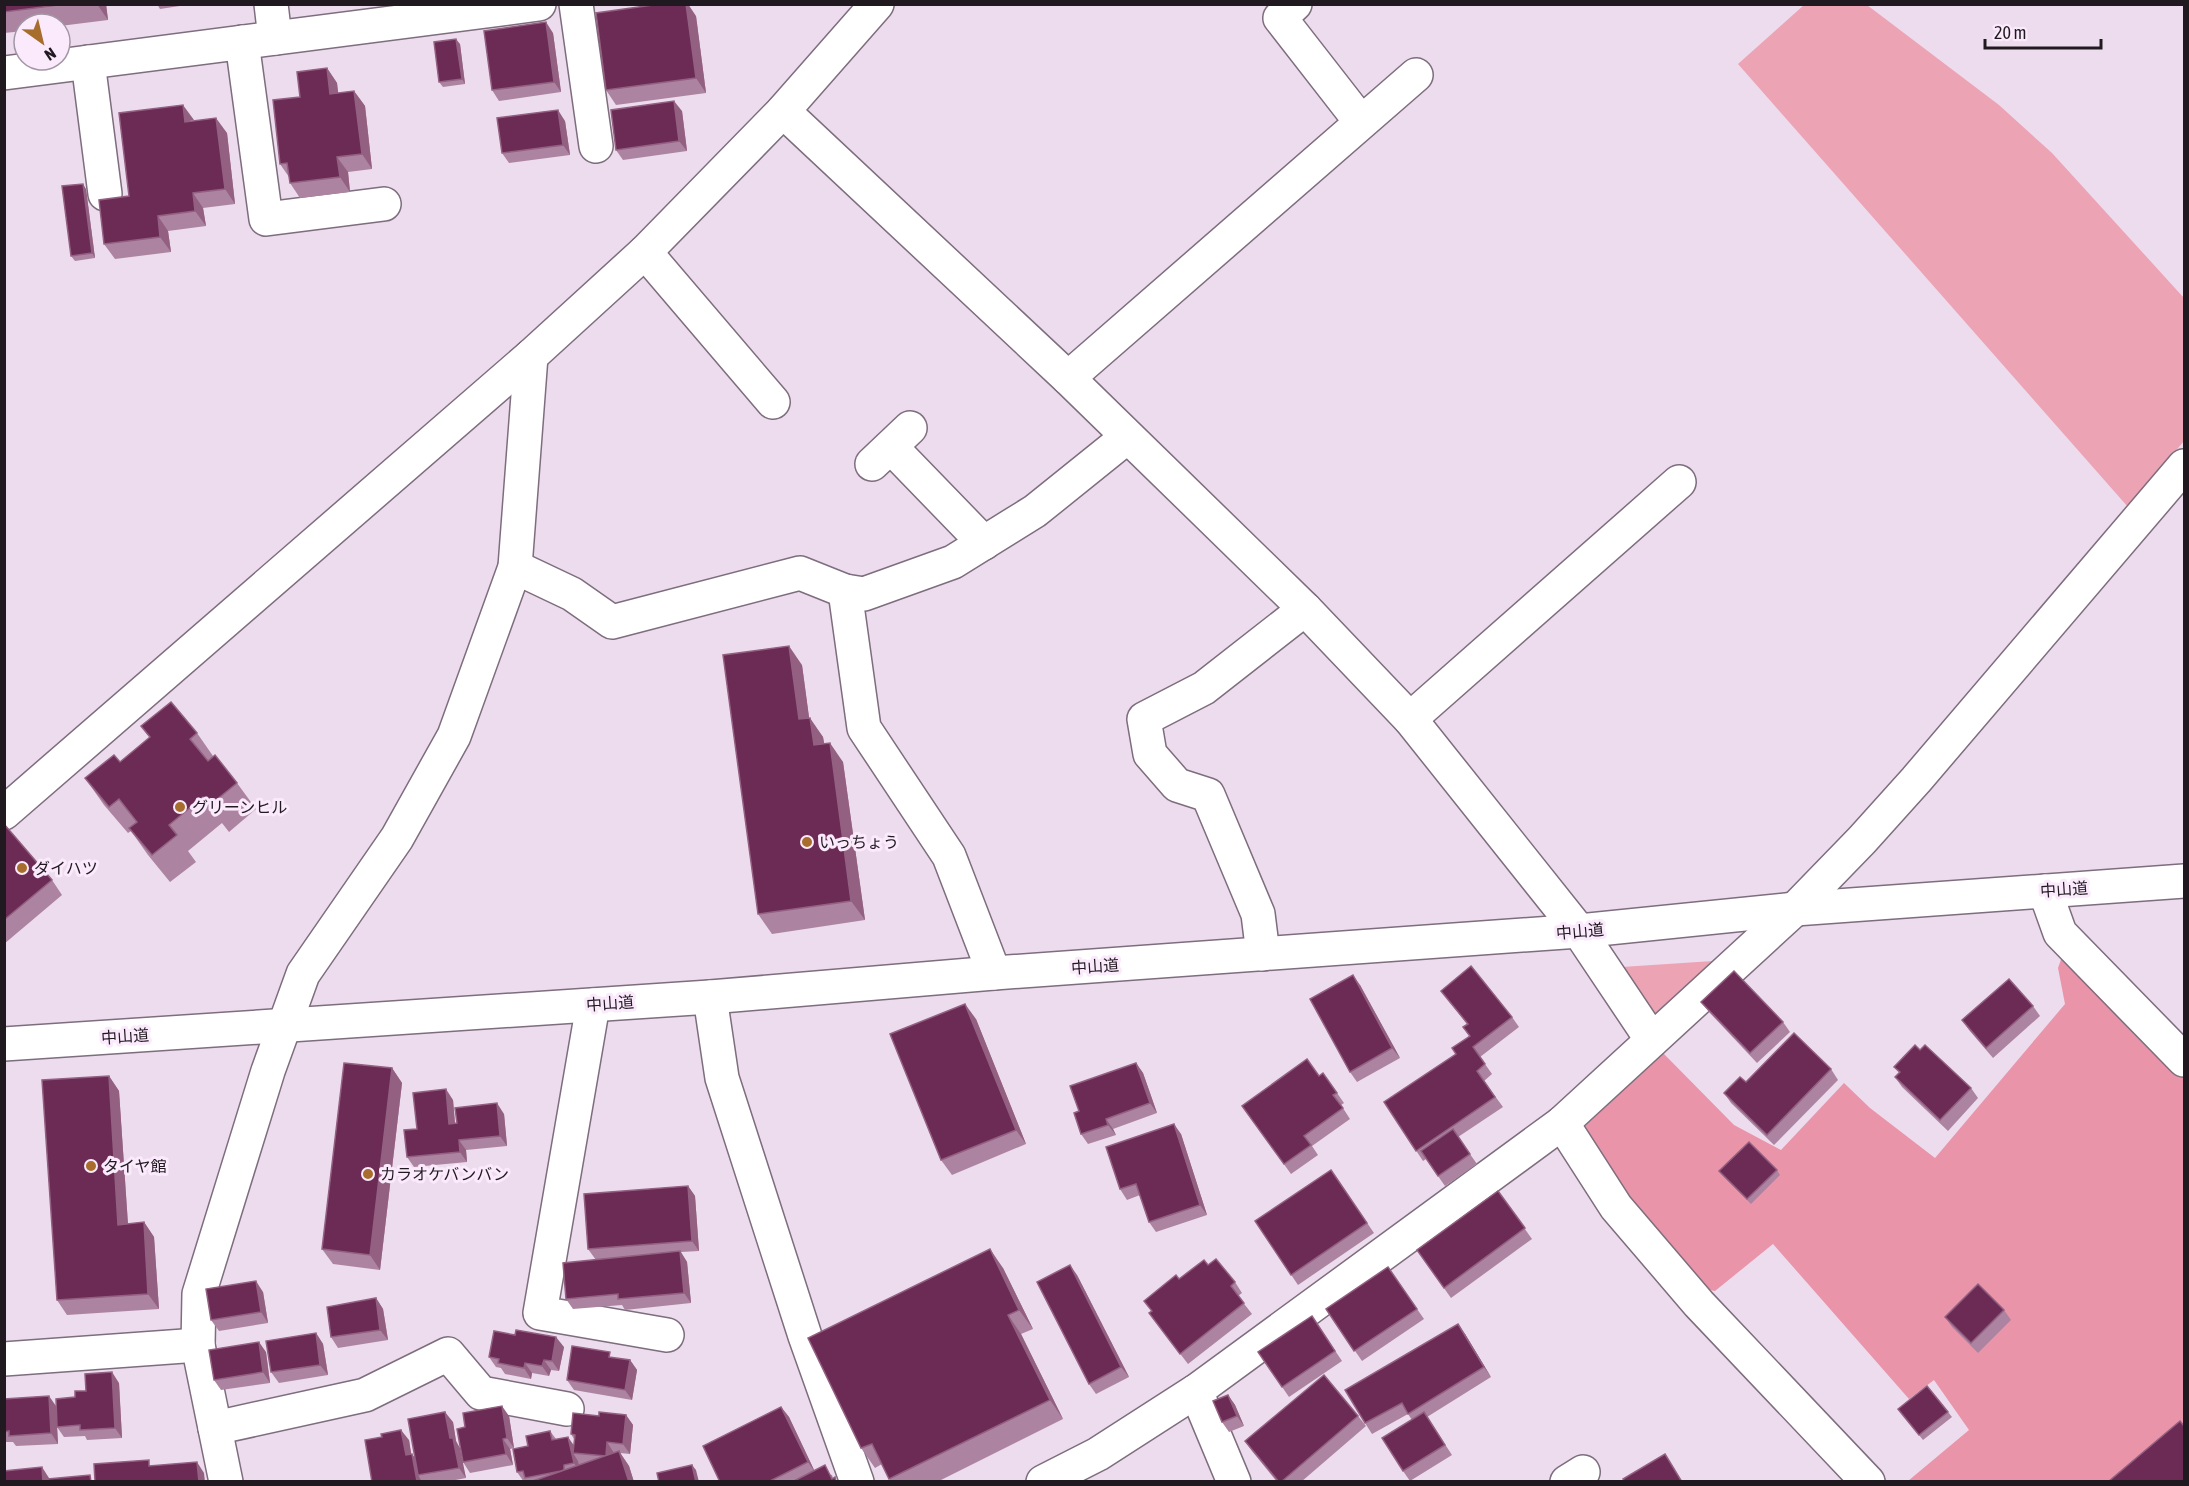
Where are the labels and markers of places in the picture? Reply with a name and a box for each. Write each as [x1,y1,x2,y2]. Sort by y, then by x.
place label: グリーンヒル [192,798,287,816]
marker: グリーンヒル [173,800,187,814]
place label: いっちょう [819,833,899,851]
marker: いっちょう [800,835,814,849]
place label: ダイハツ [34,859,98,877]
marker: ダイハツ [15,861,29,875]
place label: タイヤ館 [103,1157,167,1175]
marker: タイヤ館 [84,1159,98,1173]
place label: カラオケバンバン [380,1165,509,1183]
marker: カラオケバンバン [361,1167,375,1181]

